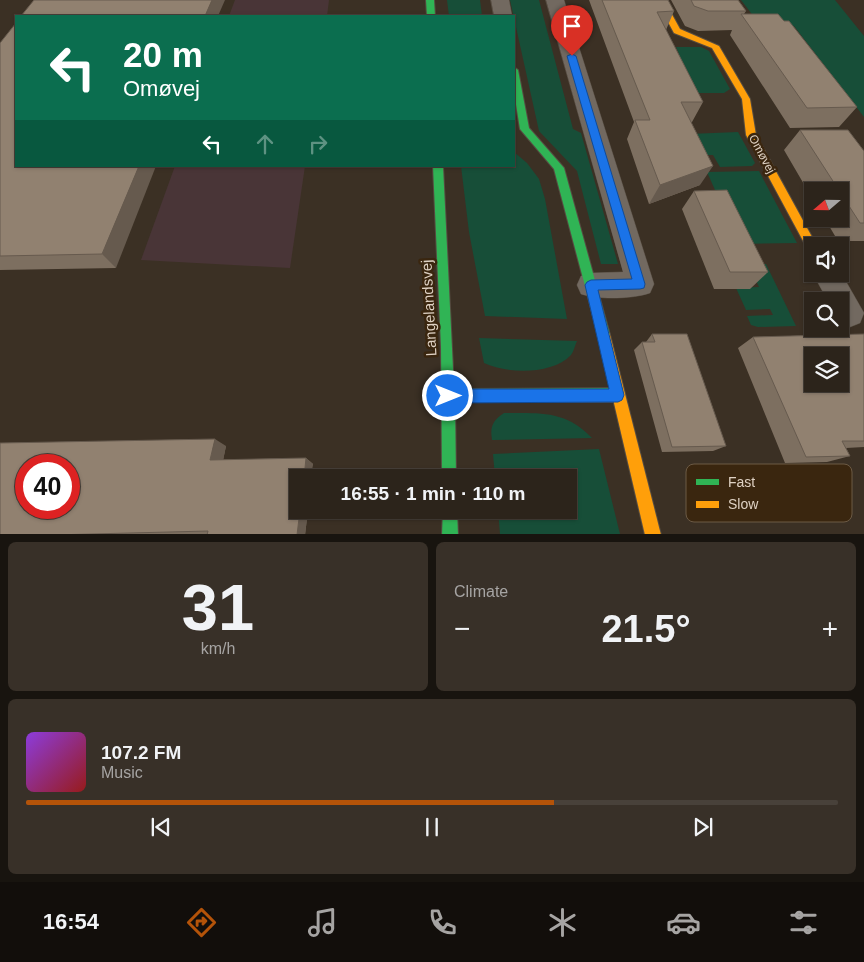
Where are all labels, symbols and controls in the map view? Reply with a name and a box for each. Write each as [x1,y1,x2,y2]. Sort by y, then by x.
pin [551,5,593,56]
icon: arrive [558,12,586,40]
icon: left [40,35,105,100]
text: 20 m [123,35,203,74]
text: Omøvej [123,76,200,101]
icon: left [198,130,226,158]
icon: ahead [251,130,279,158]
icon: right [304,130,332,158]
street label: Omøvej [746,132,778,176]
north arrow [804,182,849,228]
map controls [804,182,849,392]
button: sound [804,237,849,282]
street label: Langelandsvej [417,259,440,357]
button: search [804,292,849,337]
button: layers [804,347,849,392]
position arrow [421,369,473,421]
speed limit sign: 40 [15,454,80,519]
legend [686,464,852,522]
text: Fast [728,474,755,490]
text: 16:55 · 1 min · 110 m [341,483,525,504]
text: Slow [728,496,759,512]
text: 31 [182,571,254,644]
text: Climate [454,583,508,600]
text: 21.5° [601,608,691,650]
text: − [454,613,470,644]
text: + [822,613,838,644]
text: km/h [201,640,235,657]
text: 107.2 FM [101,742,181,763]
text: Music [101,764,143,781]
icon: previous [147,813,175,841]
icon: pause [418,813,446,841]
icon: next [689,813,717,841]
icon: directions [184,905,219,940]
icon: music [305,905,340,940]
icon: phone [425,905,460,940]
icon: climate [545,905,580,940]
icon: car [666,905,701,940]
icon: filters [786,905,821,940]
text: 16:54 [43,909,99,934]

